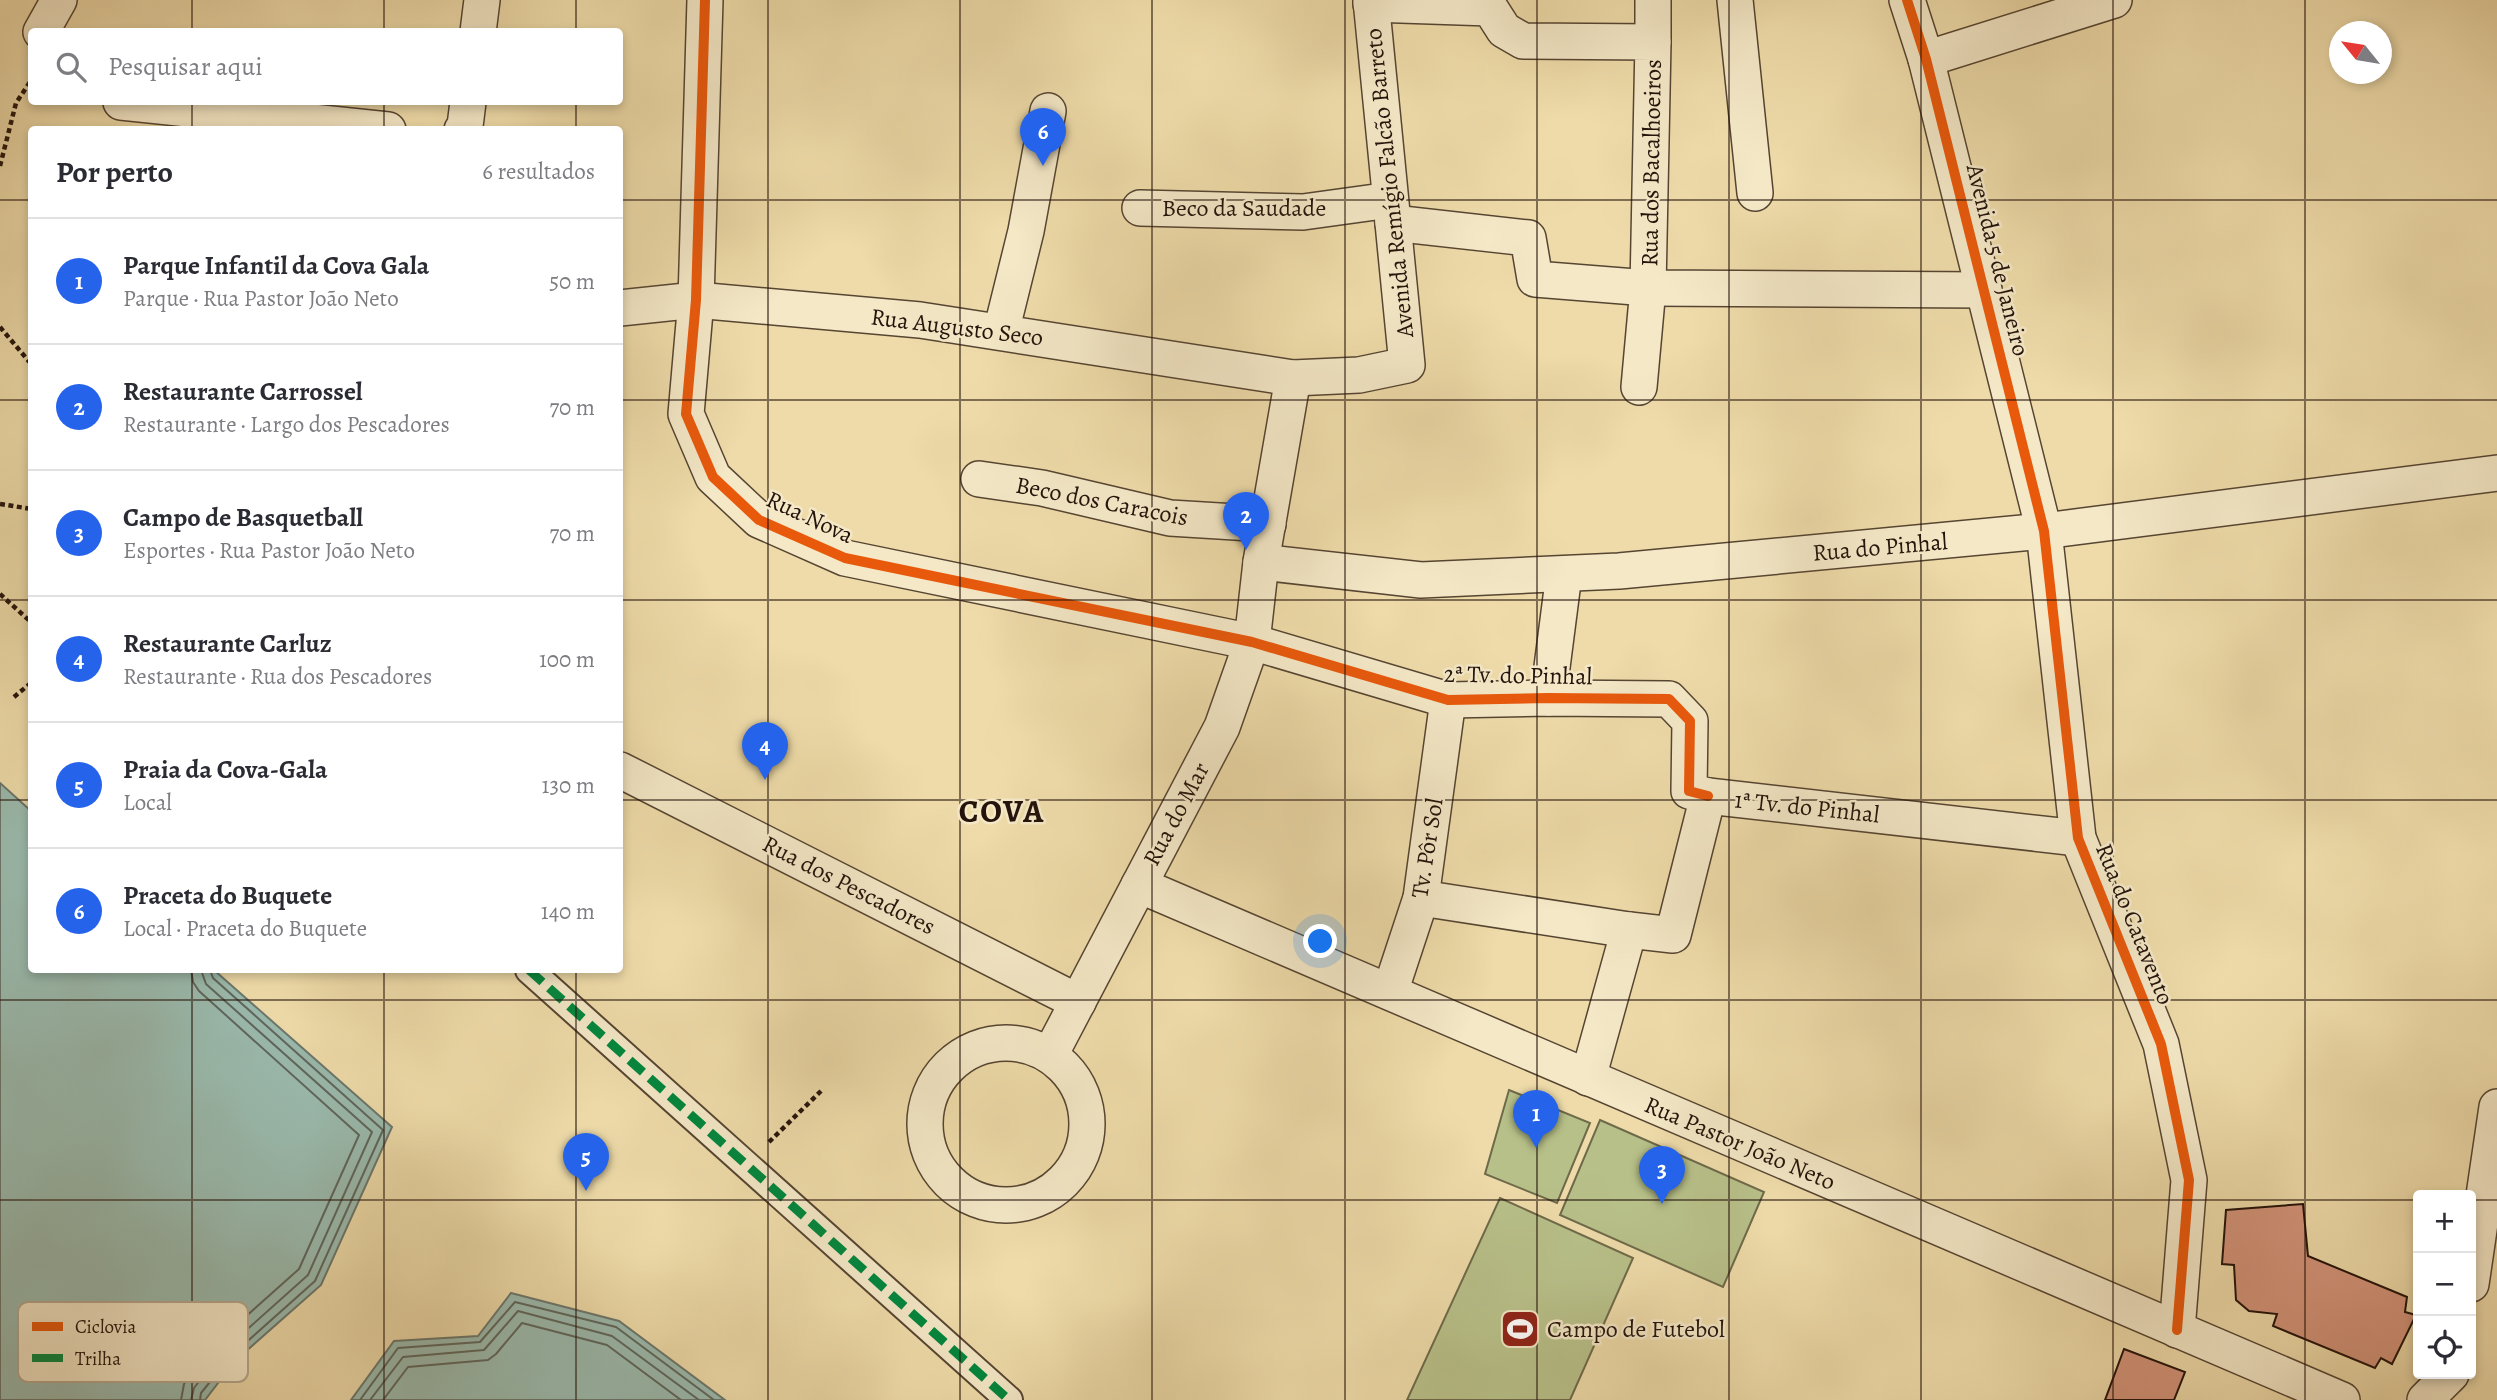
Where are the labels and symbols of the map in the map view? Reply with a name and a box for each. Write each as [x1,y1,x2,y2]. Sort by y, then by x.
north arrow [2329,21,2392,84]
street label: Avenida Remígio Falcão Barreto [1357,27,1421,340]
street label: Rua dos Bacalhoeiros [1633,59,1669,267]
pin: 6 [1020,108,1066,166]
street label: Avenida 5 de Janeiro [1958,160,2037,359]
street label: Beco da Saudade [1162,192,1326,224]
street label: Rua Augusto Seco [869,301,1045,353]
street label: Beco dos Caracois [1013,469,1191,533]
street label: Rua Nova [761,483,859,551]
pin: 2 [1223,492,1269,550]
street label: Rua do Pinhal [1811,525,1949,569]
street label: 2ª Tv. do Pinhal [1443,658,1593,692]
pin: 4 [742,722,788,780]
street label: Rua do Mar [1135,757,1217,871]
street label: 1ª Tv. do Pinhal [1733,783,1881,831]
district label: COVA [959,789,1045,833]
street label: Tv. Pôr Sol [1403,796,1451,900]
street label: Rua dos Pescadores [757,828,941,942]
street label: Rua do Catavento [2088,839,2182,1009]
your location [1303,924,1337,958]
street label: Rua Pastor João Neto [1640,1088,1840,1198]
pin: 1 [1513,1090,1559,1148]
pin: 5 [563,1133,609,1191]
pin: 3 [1639,1146,1685,1204]
legend [18,1302,248,1382]
sports icon: Campo de Futebol [1499,1308,1541,1350]
place label: Campo de Futebol [1547,1313,1725,1345]
text: Ciclovia [75,1314,137,1340]
text: Trilha [75,1346,121,1372]

